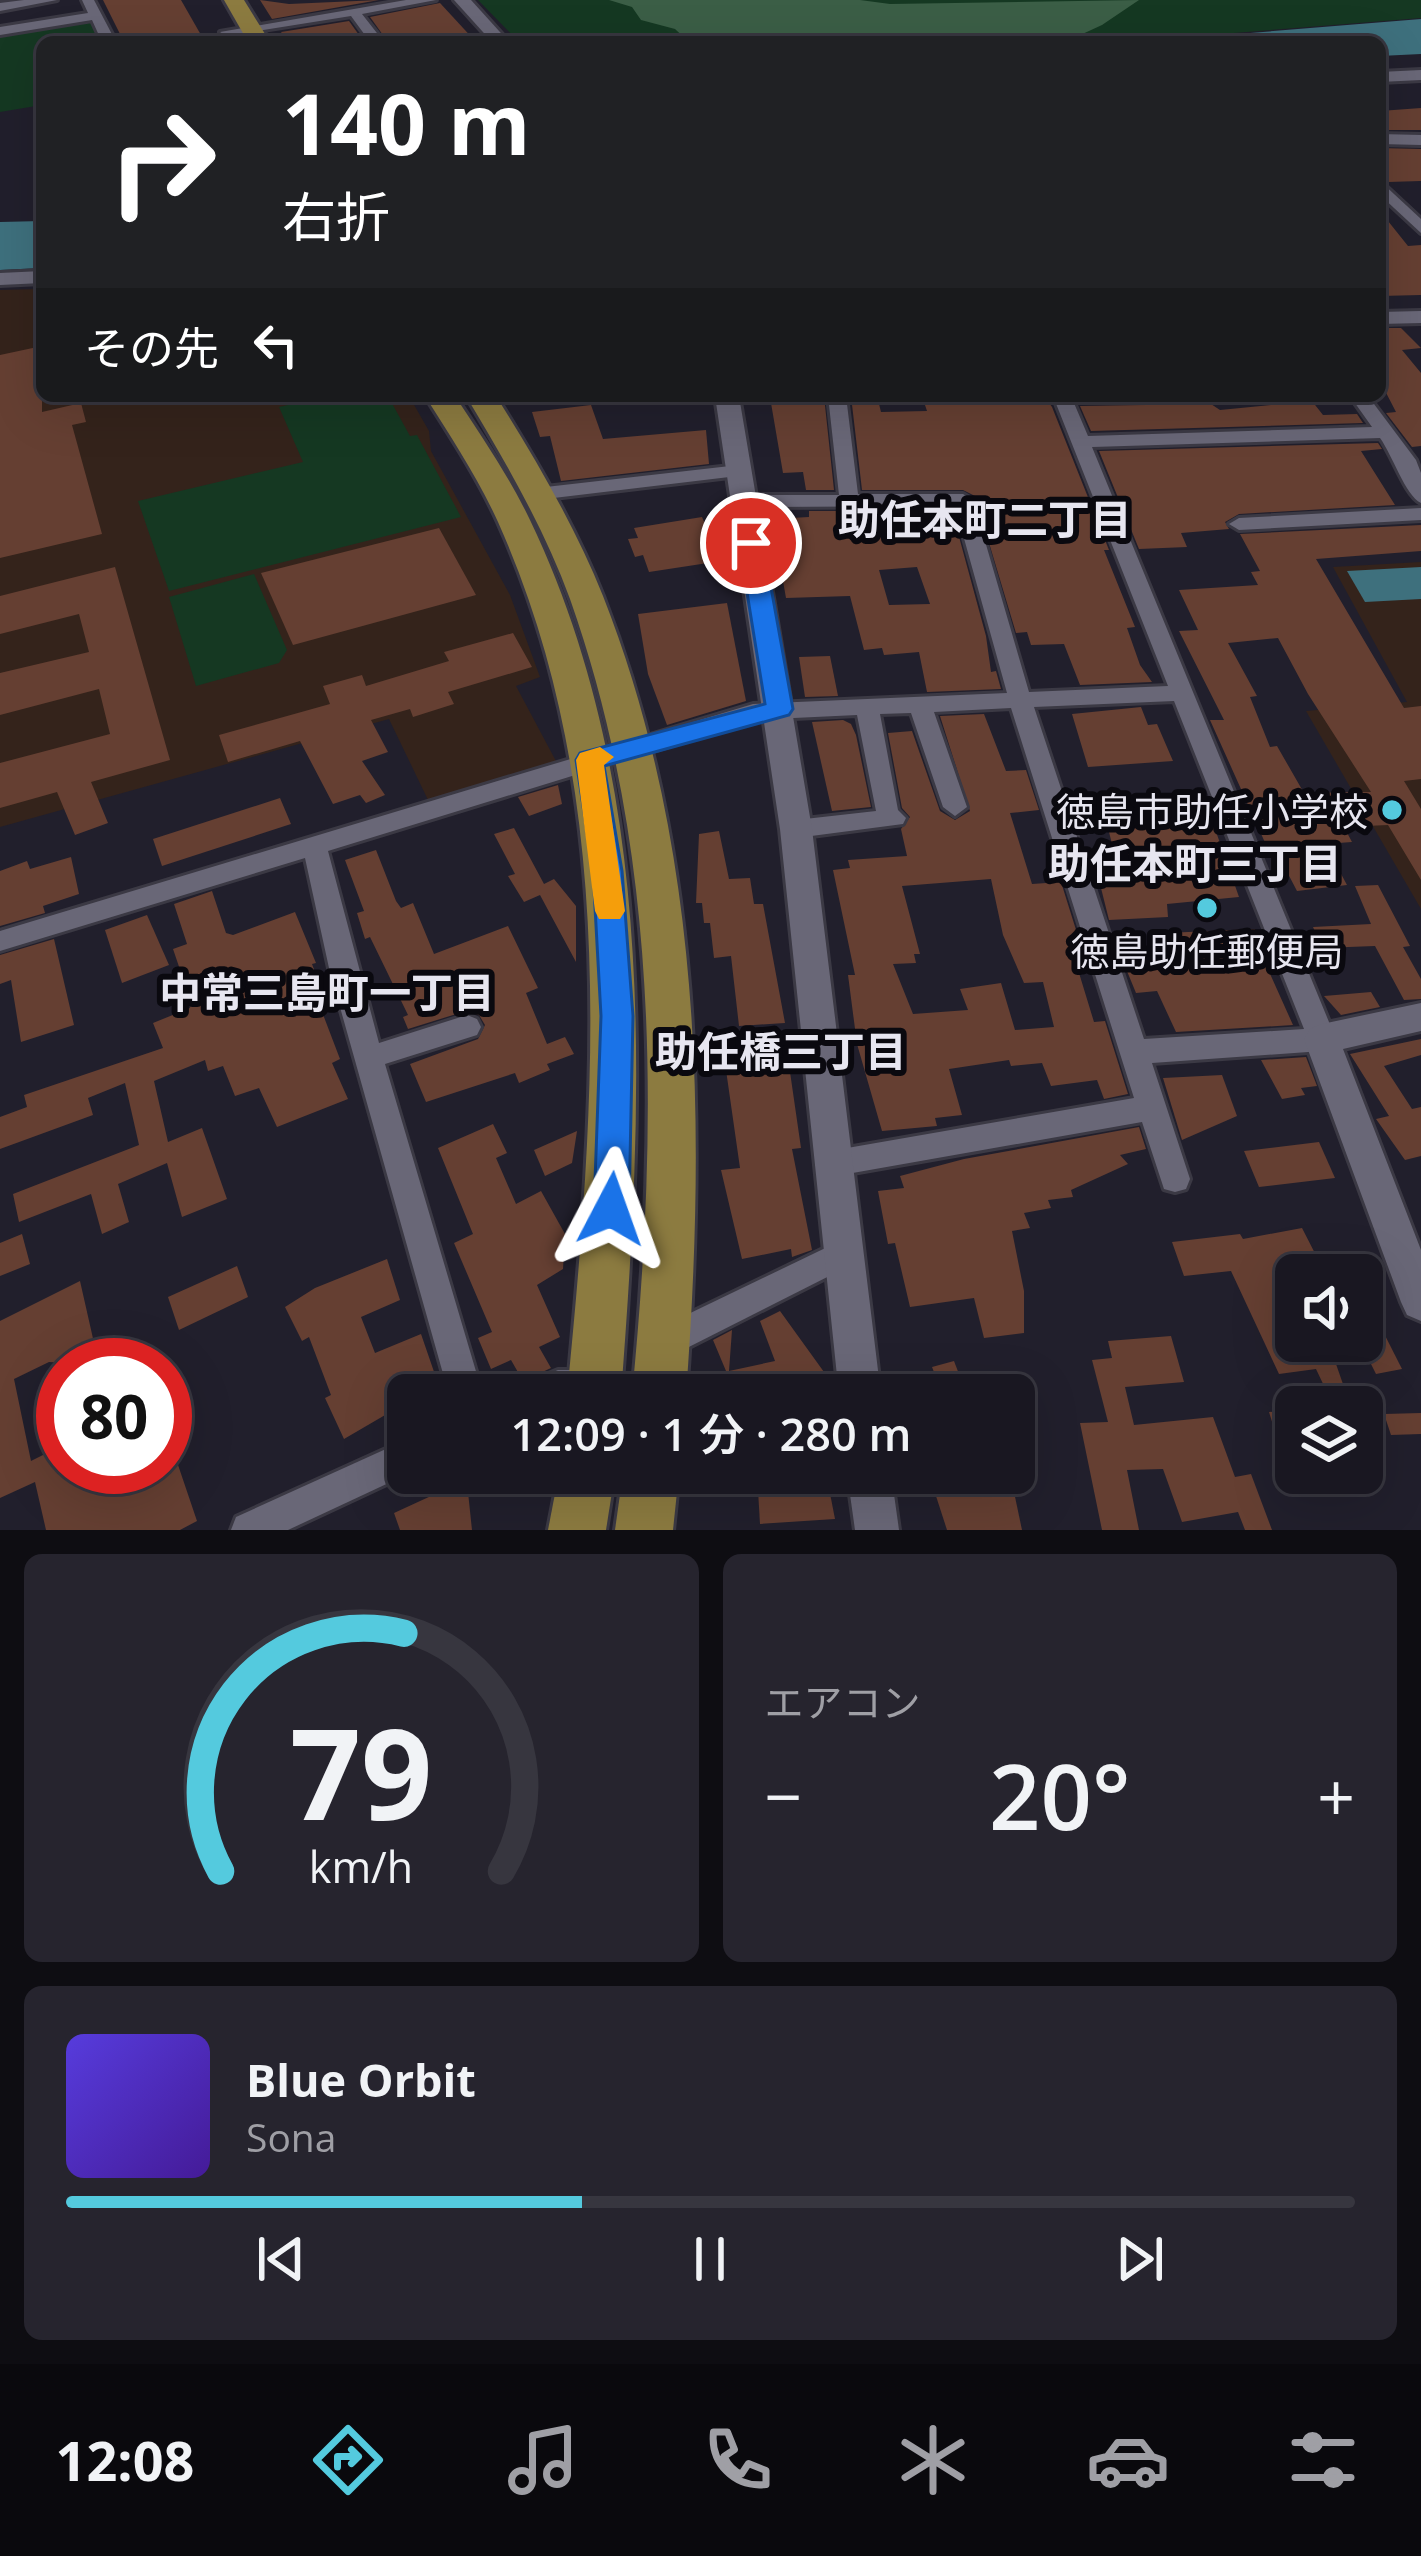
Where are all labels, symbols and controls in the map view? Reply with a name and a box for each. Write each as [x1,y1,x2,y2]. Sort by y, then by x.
text: 140 m [282,65,530,180]
icon: right [84,84,240,240]
text: 右折 [282,179,390,253]
icon: left [243,312,309,378]
text: その先 [84,317,219,378]
district label: 助任本町二丁目 [838,490,1132,547]
pin [700,492,802,594]
icon: arrive [718,510,784,576]
place label: 徳島市助任小学校 [1056,784,1368,837]
marker: 徳島市助任小学校 [1379,797,1405,823]
district label: 助任本町三丁目 [1048,834,1342,891]
marker: 徳島助任郵便局 [1194,895,1220,921]
place label: 徳島助任郵便局 [1070,924,1344,977]
district label: 中常三島町一丁目 [159,963,495,1020]
district label: 助任橋三丁目 [655,1022,907,1079]
position arrow [548,1146,674,1272]
map controls [1275,1254,1383,1494]
button: sound [1275,1254,1383,1362]
speed limit sign: 80 [36,1338,192,1494]
button: layers [1275,1386,1383,1494]
text: 12:09 · 1 分 · 280 m [511,1403,911,1464]
text: エアコン [765,1675,921,1728]
text: 79 [290,1687,433,1857]
text: 20° [989,1734,1130,1856]
text: − [765,1750,802,1840]
text: + [1317,1750,1355,1840]
text: km/h [309,1837,413,1896]
text: Blue Orbit [246,2049,476,2110]
text: Sona [246,2110,336,2163]
icon: previous [248,2226,314,2292]
icon: pause [677,2226,743,2292]
icon: next [1107,2226,1173,2292]
icon: directions [306,2418,390,2502]
icon: music [501,2418,585,2502]
icon: phone [696,2418,780,2502]
icon: climate [891,2418,975,2502]
icon: car [1086,2418,1170,2502]
icon: filters [1281,2418,1365,2502]
text: 12:08 [56,2423,194,2497]

